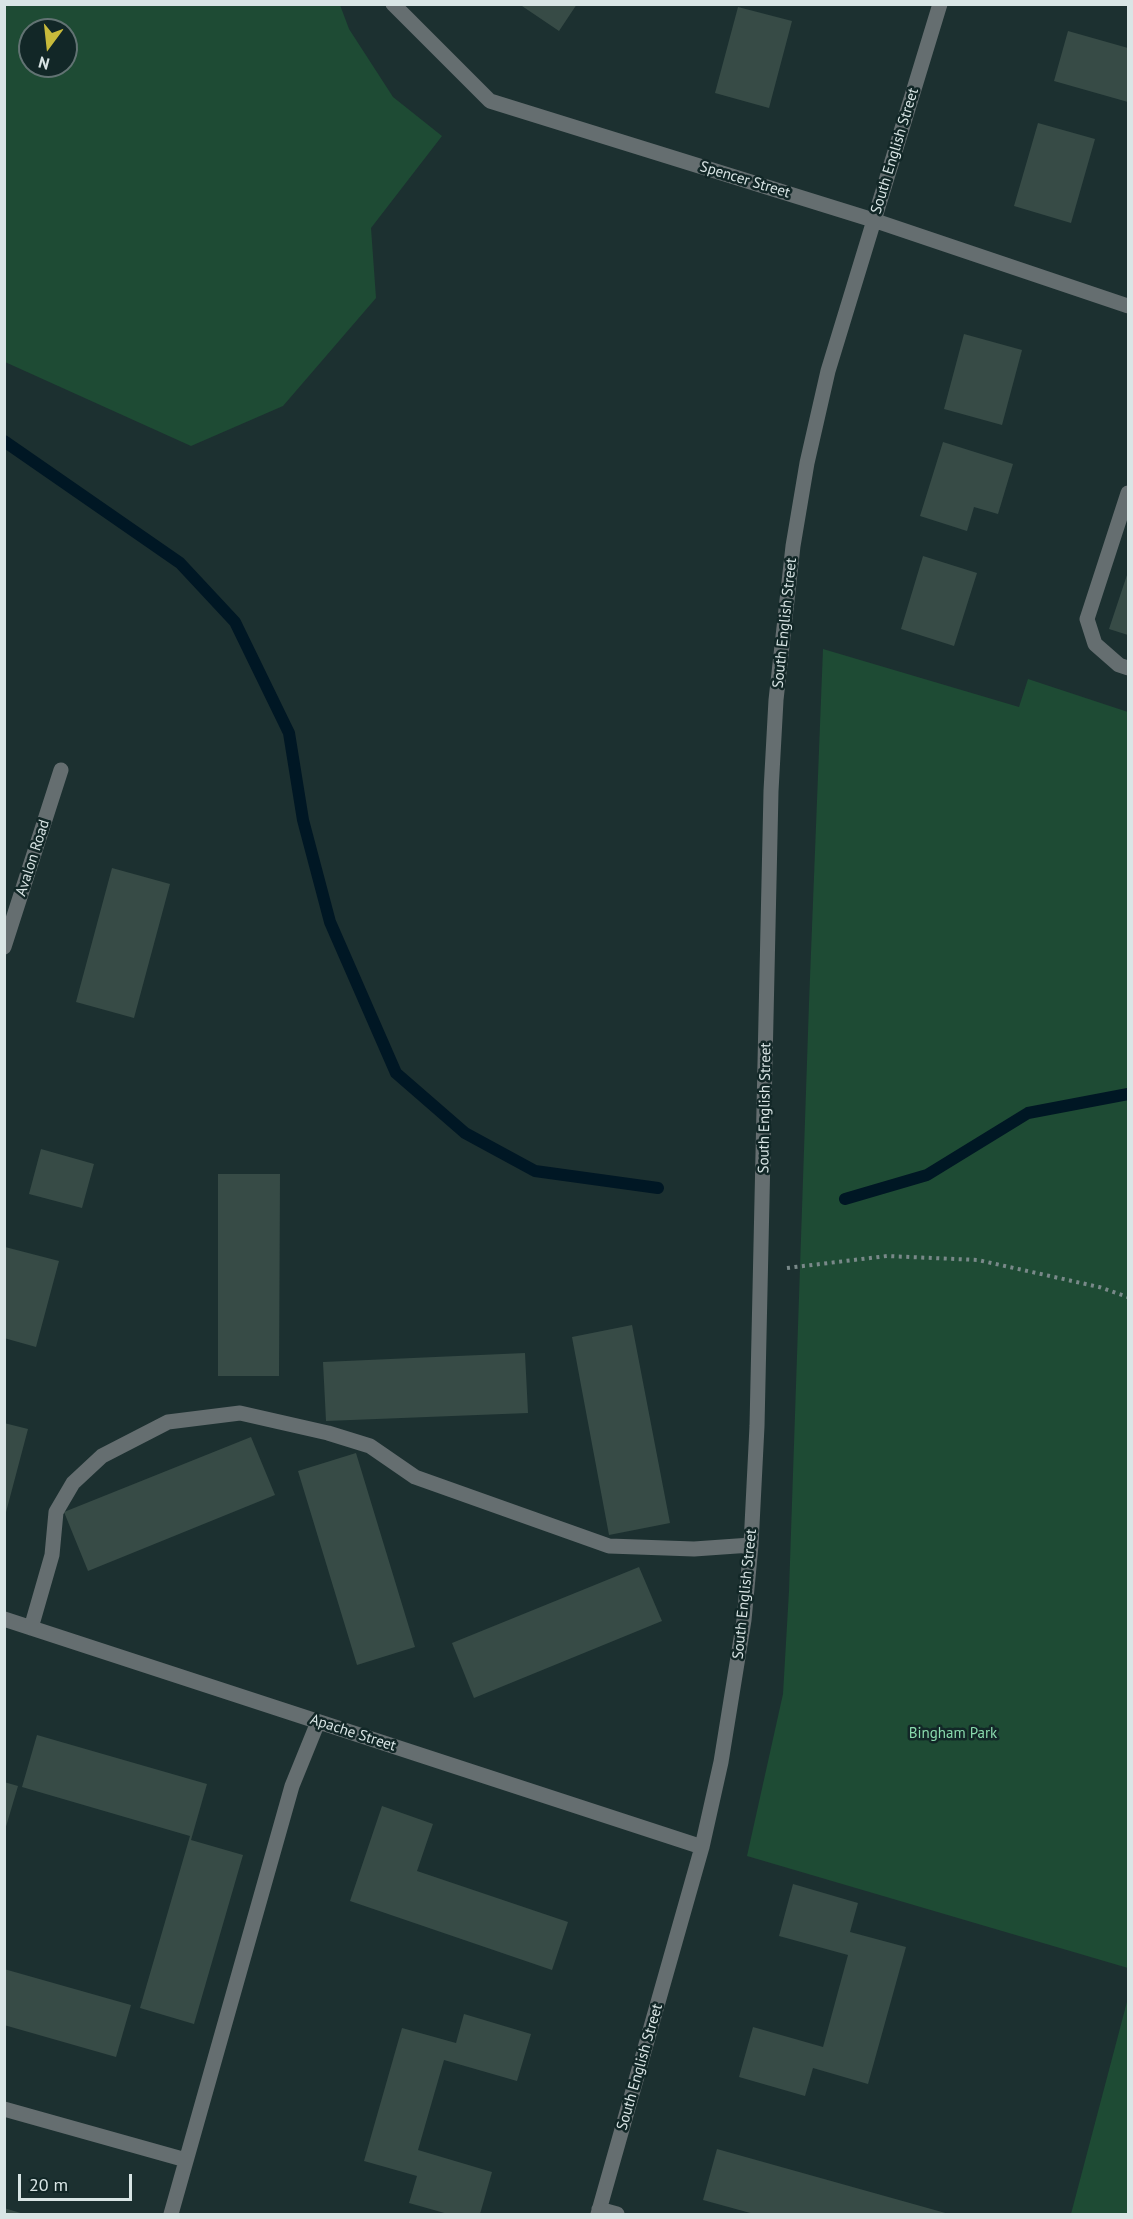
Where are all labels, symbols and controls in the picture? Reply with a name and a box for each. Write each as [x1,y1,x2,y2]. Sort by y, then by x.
north arrow [18,18,78,78]
text: N [36,52,52,74]
street label: South English Street [867,86,923,216]
street label: Spencer Street [698,158,792,202]
street label: South English Street [769,557,801,689]
street label: Avalon Road [12,818,54,898]
street label: South English Street [755,1042,775,1174]
street label: South English Street [729,1528,761,1660]
street label: Apache Street [308,1711,398,1755]
park label: Bingham Park [909,1725,997,1743]
street label: South English Street [613,2002,667,2132]
scale bar [21,2162,135,2200]
text: 20 m [29,2173,68,2196]

